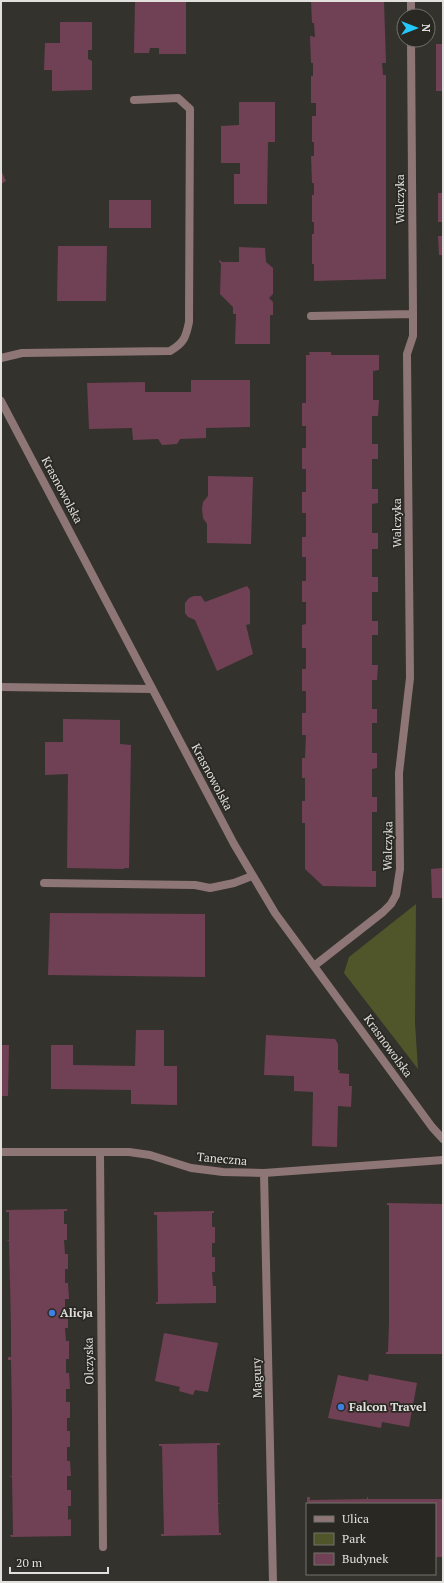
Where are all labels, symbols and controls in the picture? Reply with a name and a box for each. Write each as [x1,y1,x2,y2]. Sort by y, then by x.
north arrow [396,8,436,48]
text: N [419,24,433,33]
street label: Walczyka [392,174,407,224]
street label: Krasnowolska [39,454,86,526]
street label: Walczyka [389,498,404,548]
street label: Krasnowolska [189,741,236,813]
street label: Walczyka [380,821,395,871]
street label: Krasnowolska [361,1012,416,1080]
street label: Taneczna [196,1149,248,1168]
place label: Alicja [60,1305,93,1320]
marker: Alicja [47,1308,57,1318]
street label: Olczyska [81,1337,96,1385]
street label: Magury [248,1357,265,1399]
place label: Falcon Travel [349,1399,427,1414]
marker: Falcon Travel [336,1402,346,1412]
legend [306,1503,436,1575]
text: Ulica [342,1511,369,1526]
text: Park [342,1531,367,1546]
scale bar [10,1549,108,1575]
text: Budynek [342,1551,389,1566]
text: 20 m [16,1555,43,1570]

